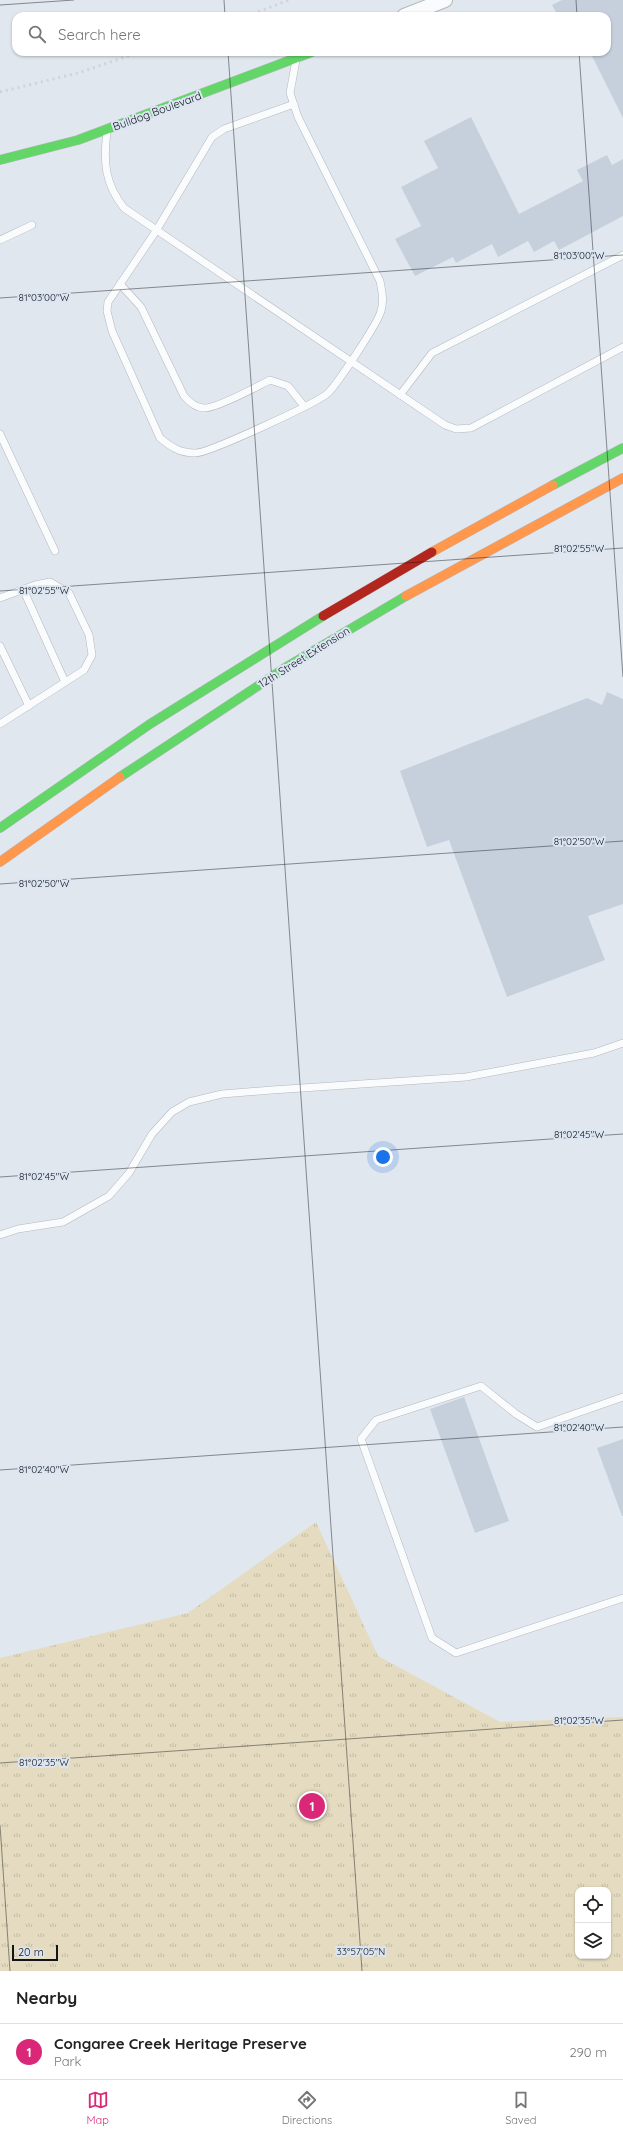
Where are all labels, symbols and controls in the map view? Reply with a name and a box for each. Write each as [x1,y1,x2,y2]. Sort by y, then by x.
search box [12,12,611,56]
icon: search [26,23,48,45]
text: Search here [58,25,141,44]
street label: Bulldog Boulevard [111,88,203,134]
text: 81°03'00"W [554,249,605,262]
text: 81°03'00"W [19,291,70,304]
text: 81°02'55"W [554,542,604,555]
text: 81°02'55"W [19,584,69,597]
street label: 12th Street Extension [256,623,352,691]
text: 81°02'50"W [554,835,605,848]
text: 81°02'50"W [19,877,70,890]
text: 81°02'45"W [554,1128,604,1141]
your location [373,1147,393,1167]
text: 81°02'45"W [19,1170,69,1183]
text: 81°02'40"W [554,1421,605,1434]
text: 81°02'40"W [19,1463,70,1476]
text: 81°02'35"W [554,1714,604,1727]
text: 81°02'35"W [19,1756,69,1769]
pin: 1 [299,1791,325,1821]
map controls [575,1887,611,1959]
button: locate [575,1887,611,1923]
button: layers [575,1923,611,1959]
scale bar [12,1943,58,1962]
text: 20 m [18,1945,44,1959]
text: 33°57'05"N [337,1945,385,1958]
text: Nearby [16,1987,77,2008]
text: Congaree Creek Heritage Preserve [54,2034,307,2053]
text: 1 [26,2044,32,2060]
text: 290 m [569,2044,607,2060]
text: Park [54,2053,82,2069]
tab: Map [86,2089,109,2127]
tab: Directions [282,2089,332,2127]
tab: Saved [505,2089,537,2127]

